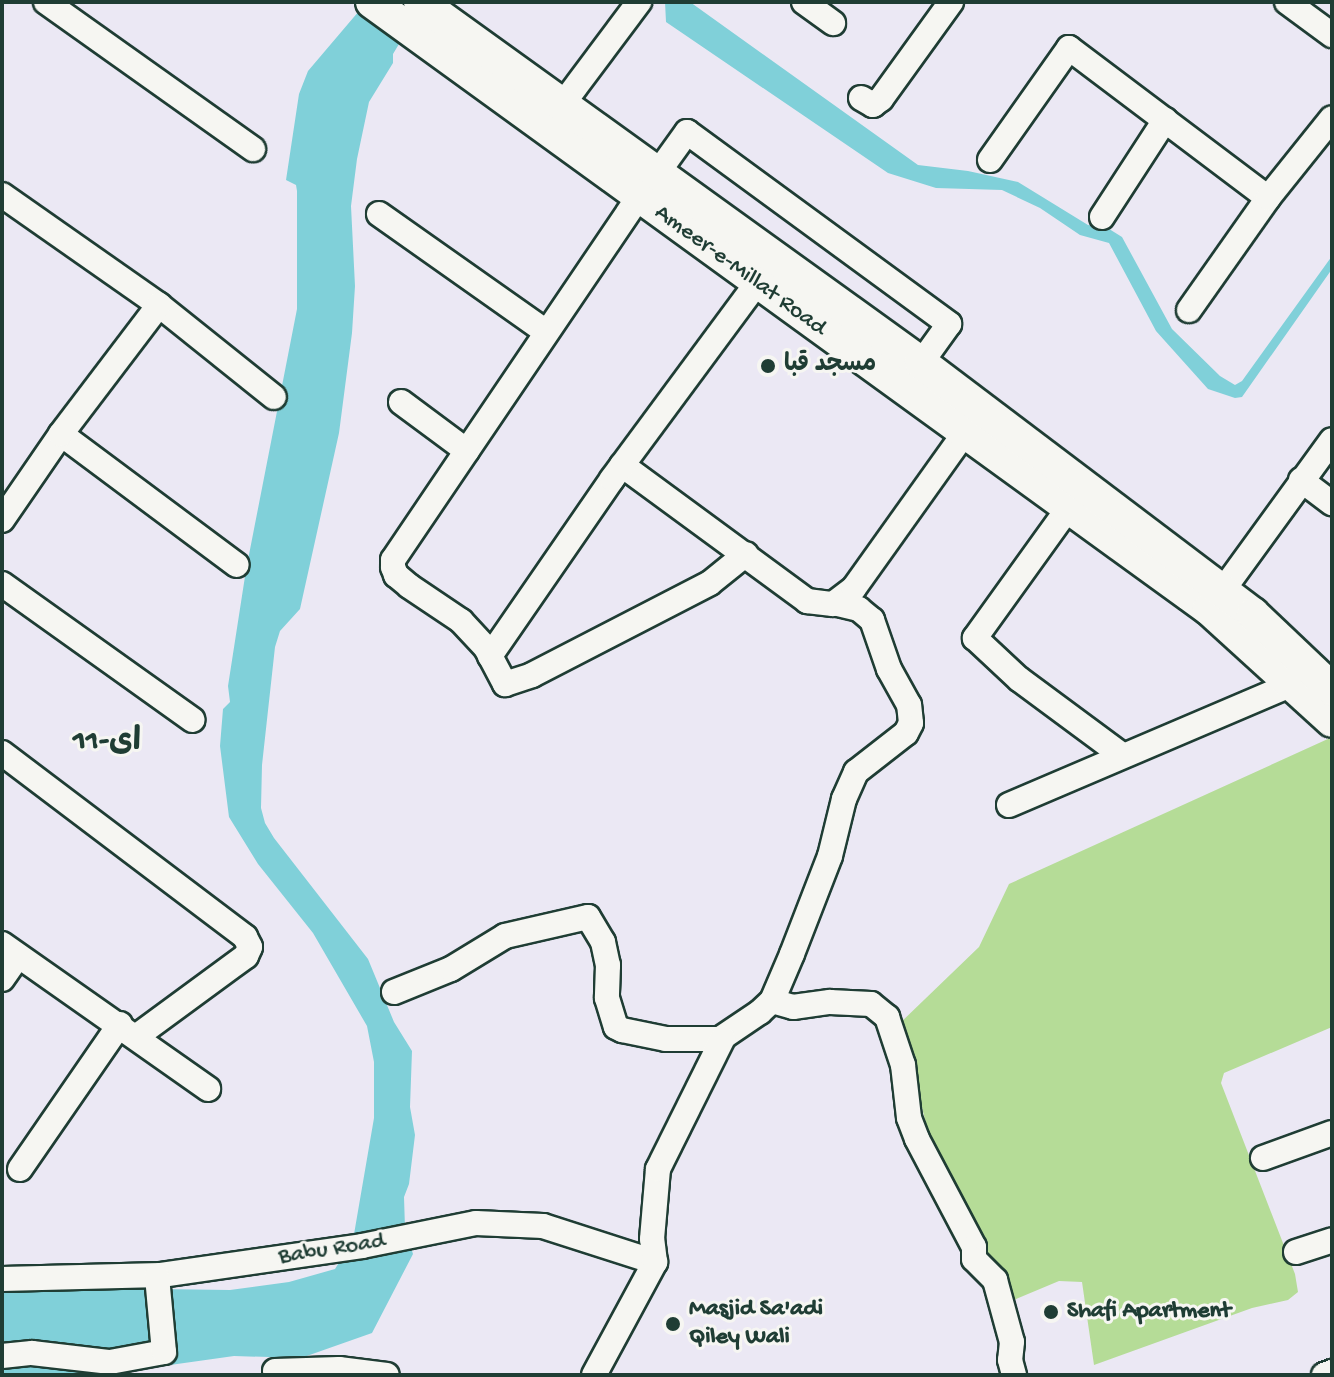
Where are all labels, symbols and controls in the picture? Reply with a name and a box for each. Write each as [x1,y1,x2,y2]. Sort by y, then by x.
street label: Ameer-e-Millat Road [648,199,832,343]
place label: مسجد قبا [784,352,876,380]
marker: مسجد قبا [759,357,777,375]
district label: ای-11 [73,724,141,762]
street label: Babu Road [277,1227,387,1273]
place label: Masjid Sa'adi Qiley Wali [689,1296,823,1352]
place label: Shafi Apartment [1067,1298,1231,1326]
marker: Shafi Apartment [1042,1303,1060,1321]
marker: Masjid Sa'adi Qiley Wali [664,1315,682,1333]

